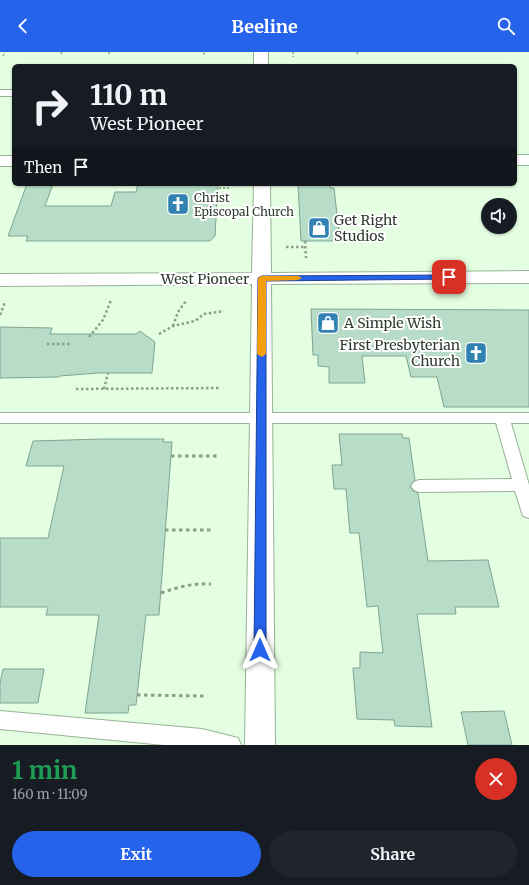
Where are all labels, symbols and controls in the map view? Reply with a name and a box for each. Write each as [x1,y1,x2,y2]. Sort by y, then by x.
icon: back [12,15,34,37]
text: Beeline [231,15,298,38]
icon: search [495,15,517,37]
text: 110 m [90,77,167,113]
icon: right [24,80,76,132]
text: West Pioneer [90,112,204,135]
icon: arrive [70,156,92,178]
text: Then [24,158,62,177]
place label: Christ Episcopal Church [194,190,294,219]
church icon: Christ Episcopal Church [165,191,191,217]
map controls [481,198,517,234]
button: sound [481,198,517,234]
place label: Get Right Studios [334,211,398,245]
shop icon: Get Right Studios [306,215,332,241]
pin [432,260,466,294]
icon: arrive [438,266,460,288]
street label: West Pioneer [160,270,249,288]
shop icon: A Simple Wish [315,310,341,336]
place label: A Simple Wish [343,314,441,332]
place label: First Presbyterian Church [340,336,460,370]
church icon: First Presbyterian Church [463,340,489,366]
position arrow [239,629,281,671]
text: 1 min [12,755,77,786]
button: close [475,758,517,800]
text: 160 m · 11:09 [12,786,88,803]
button: Exit [12,831,261,877]
button: Share [269,831,517,877]

